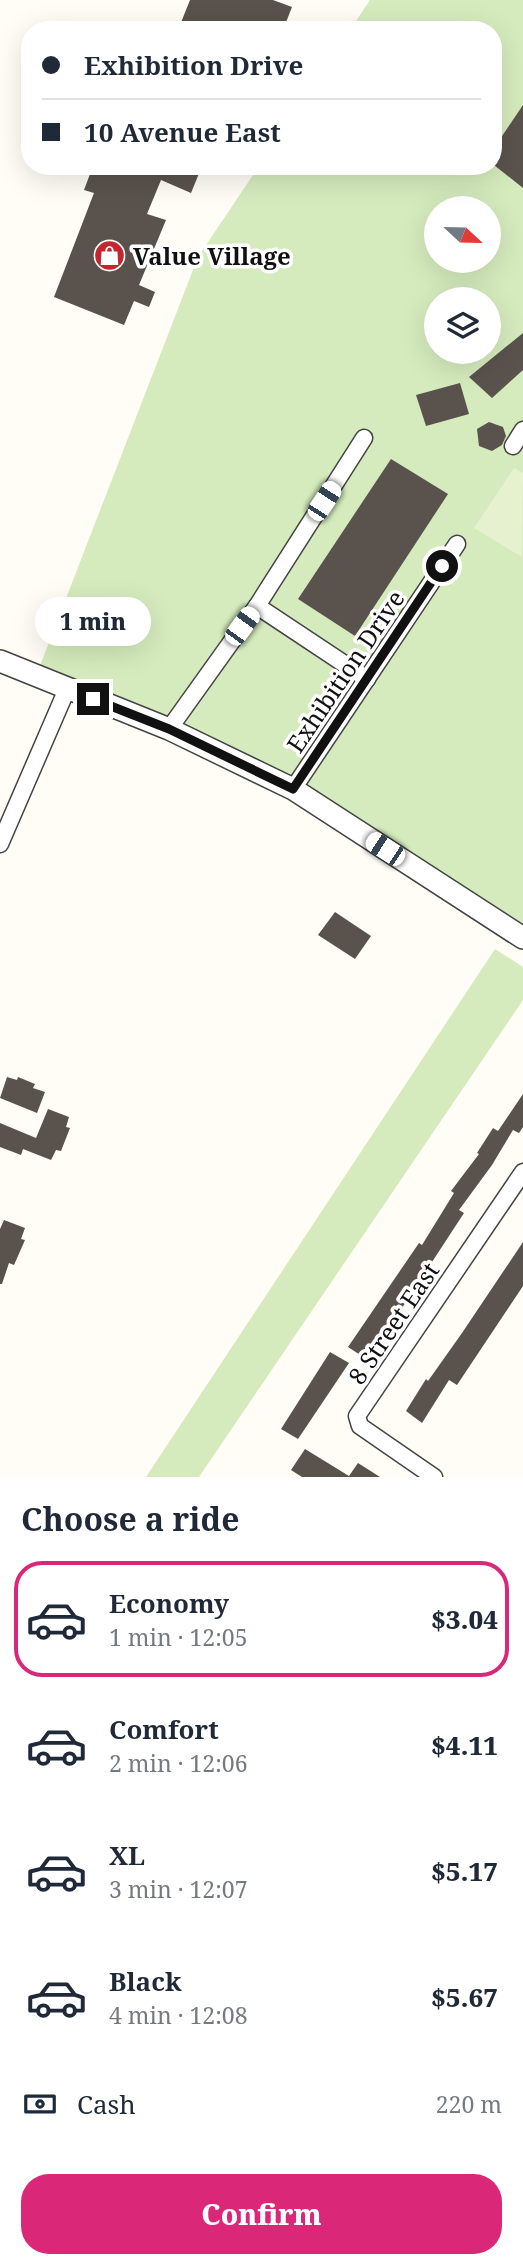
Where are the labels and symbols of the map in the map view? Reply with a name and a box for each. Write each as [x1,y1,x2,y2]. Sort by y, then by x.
north arrow [424,196,500,273]
shop icon: Value Village [93,238,127,272]
place label: Value Village [133,239,291,272]
car [304,478,345,524]
route start [426,550,458,582]
street label: Exhibition Drive [278,583,412,759]
callout: 1 min [35,598,151,646]
car [222,603,263,649]
route end [77,683,109,715]
car [362,829,409,869]
street label: 8 Street East [340,1256,446,1390]

